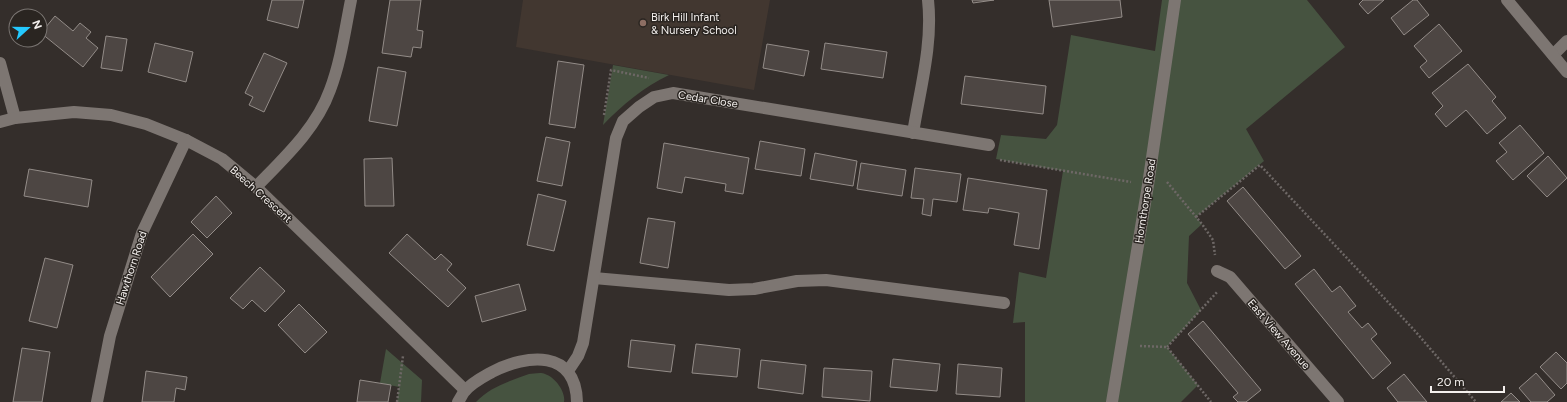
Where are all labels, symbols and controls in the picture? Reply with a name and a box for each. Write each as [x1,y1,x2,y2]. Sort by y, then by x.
north arrow [8,8,48,48]
place label: Birk Hill Infant & Nursery School [651,11,737,37]
text: N [29,18,44,31]
marker: Birk Hill Infant & Nursery School [638,18,648,28]
street label: Cedar Close [677,88,739,111]
street label: Hornthorpe Road [1132,158,1159,244]
street label: Beech Crescent [227,163,294,225]
street label: Hawthorn Road [113,230,150,307]
street label: East View Avenue [1245,297,1313,372]
scale bar [1431,368,1504,394]
text: 20 m [1437,375,1465,389]

